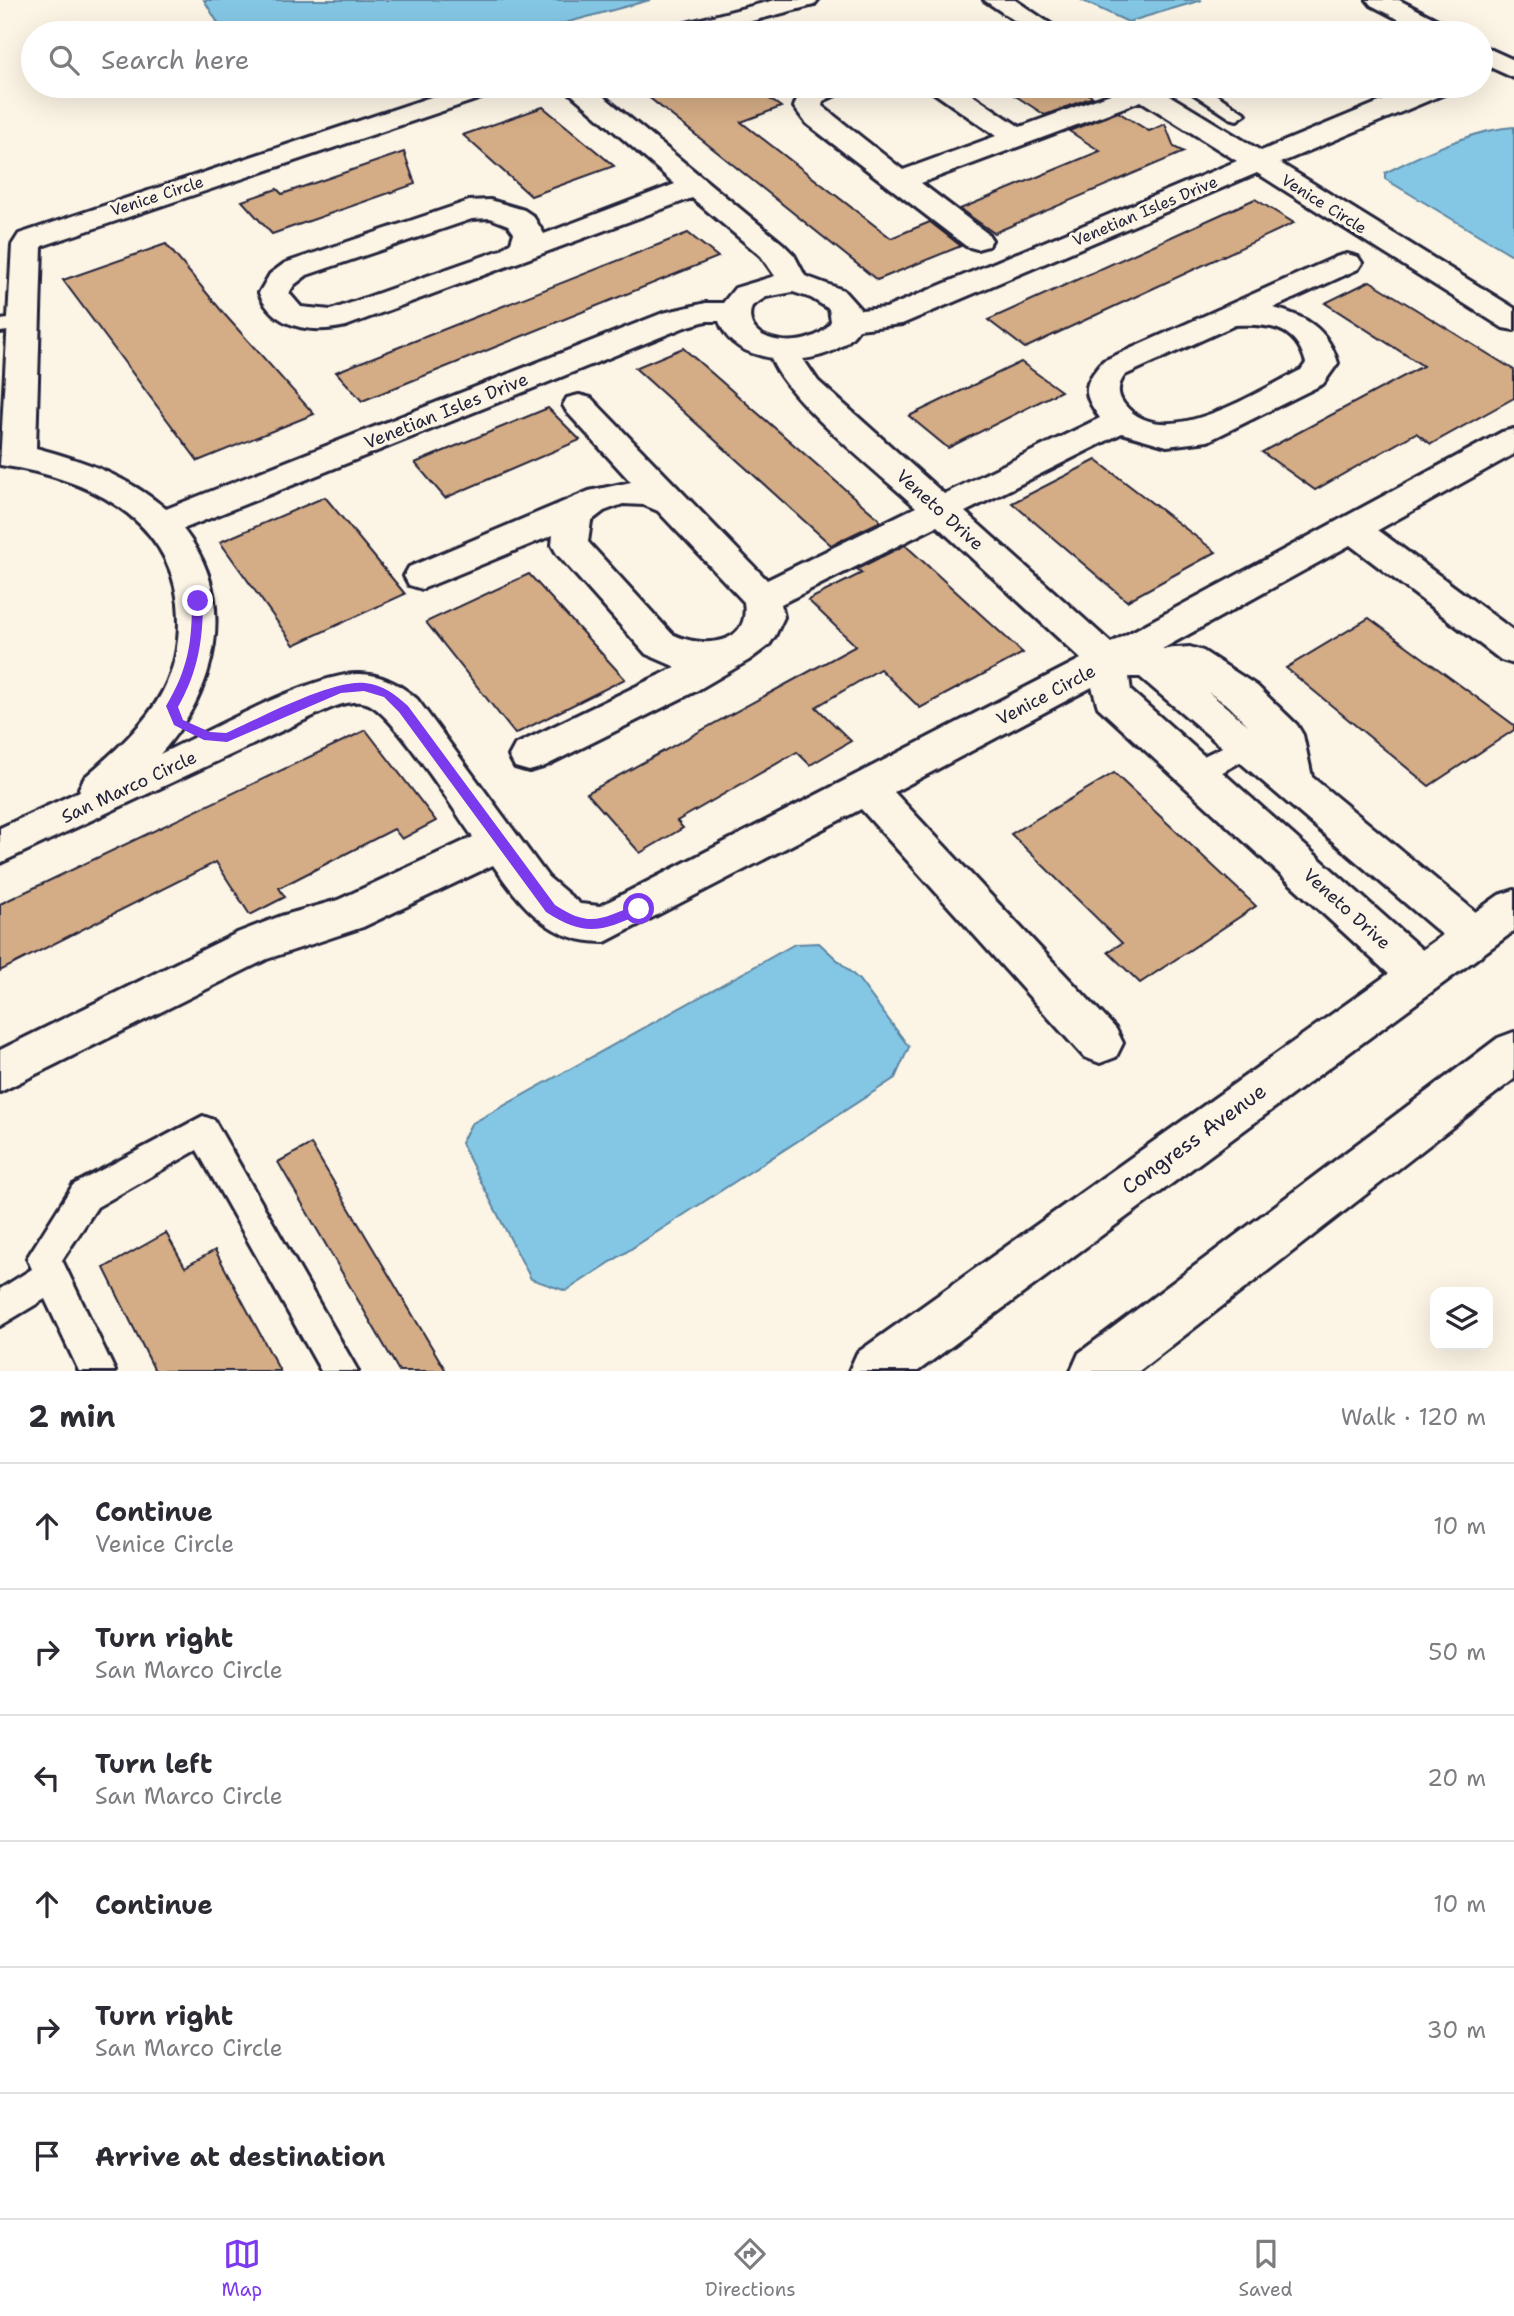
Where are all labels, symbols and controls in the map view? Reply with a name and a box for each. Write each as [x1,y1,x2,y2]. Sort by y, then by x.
search box [21,21,1493,98]
icon: search [45,41,83,79]
text: Search here [101,42,250,77]
street label: Venice Circle [1277,169,1371,239]
street label: Venice Circle [108,171,206,221]
street label: Venetian Isles Drive [1069,171,1221,251]
street label: Venetian Isles Drive [360,367,532,455]
street label: Veneto Drive [891,464,989,556]
route end [182,585,213,616]
street label: Venice Circle [992,659,1100,731]
street label: San Marco Circle [57,745,201,829]
street label: Veneto Drive [1298,863,1396,955]
route start [623,893,654,924]
street label: Congress Avenue [1116,1077,1272,1201]
map controls [1430,1287,1493,1350]
button: layers [1430,1287,1493,1350]
text: 2 min [28,1396,115,1437]
text: Walk · 120 m [1341,1402,1486,1432]
text: Continue [95,1494,213,1529]
icon: ahead [28,1507,66,1545]
text: 10 m [1433,1511,1486,1541]
text: Venice Circle [95,1529,234,1559]
text: Turn right [95,1620,233,1655]
icon: right [28,1633,66,1671]
text: 50 m [1428,1637,1486,1667]
text: San Marco Circle [95,1655,283,1685]
text: Turn left [95,1746,212,1781]
icon: left [28,1759,66,1797]
text: 20 m [1427,1763,1486,1793]
text: San Marco Circle [95,1781,283,1811]
icon: ahead [28,1885,66,1923]
text: Continue [95,1887,213,1922]
text: 10 m [1433,1889,1486,1919]
text: Turn right [95,1998,233,2033]
icon: right [28,2011,66,2049]
text: 30 m [1427,2015,1486,2045]
text: San Marco Circle [95,2033,283,2063]
icon: arrive [28,2137,66,2175]
text: Arrive at destination [95,2139,385,2174]
tab: Map [221,2235,262,2302]
tab: Directions [705,2235,796,2302]
tab: Saved [1239,2235,1293,2302]

